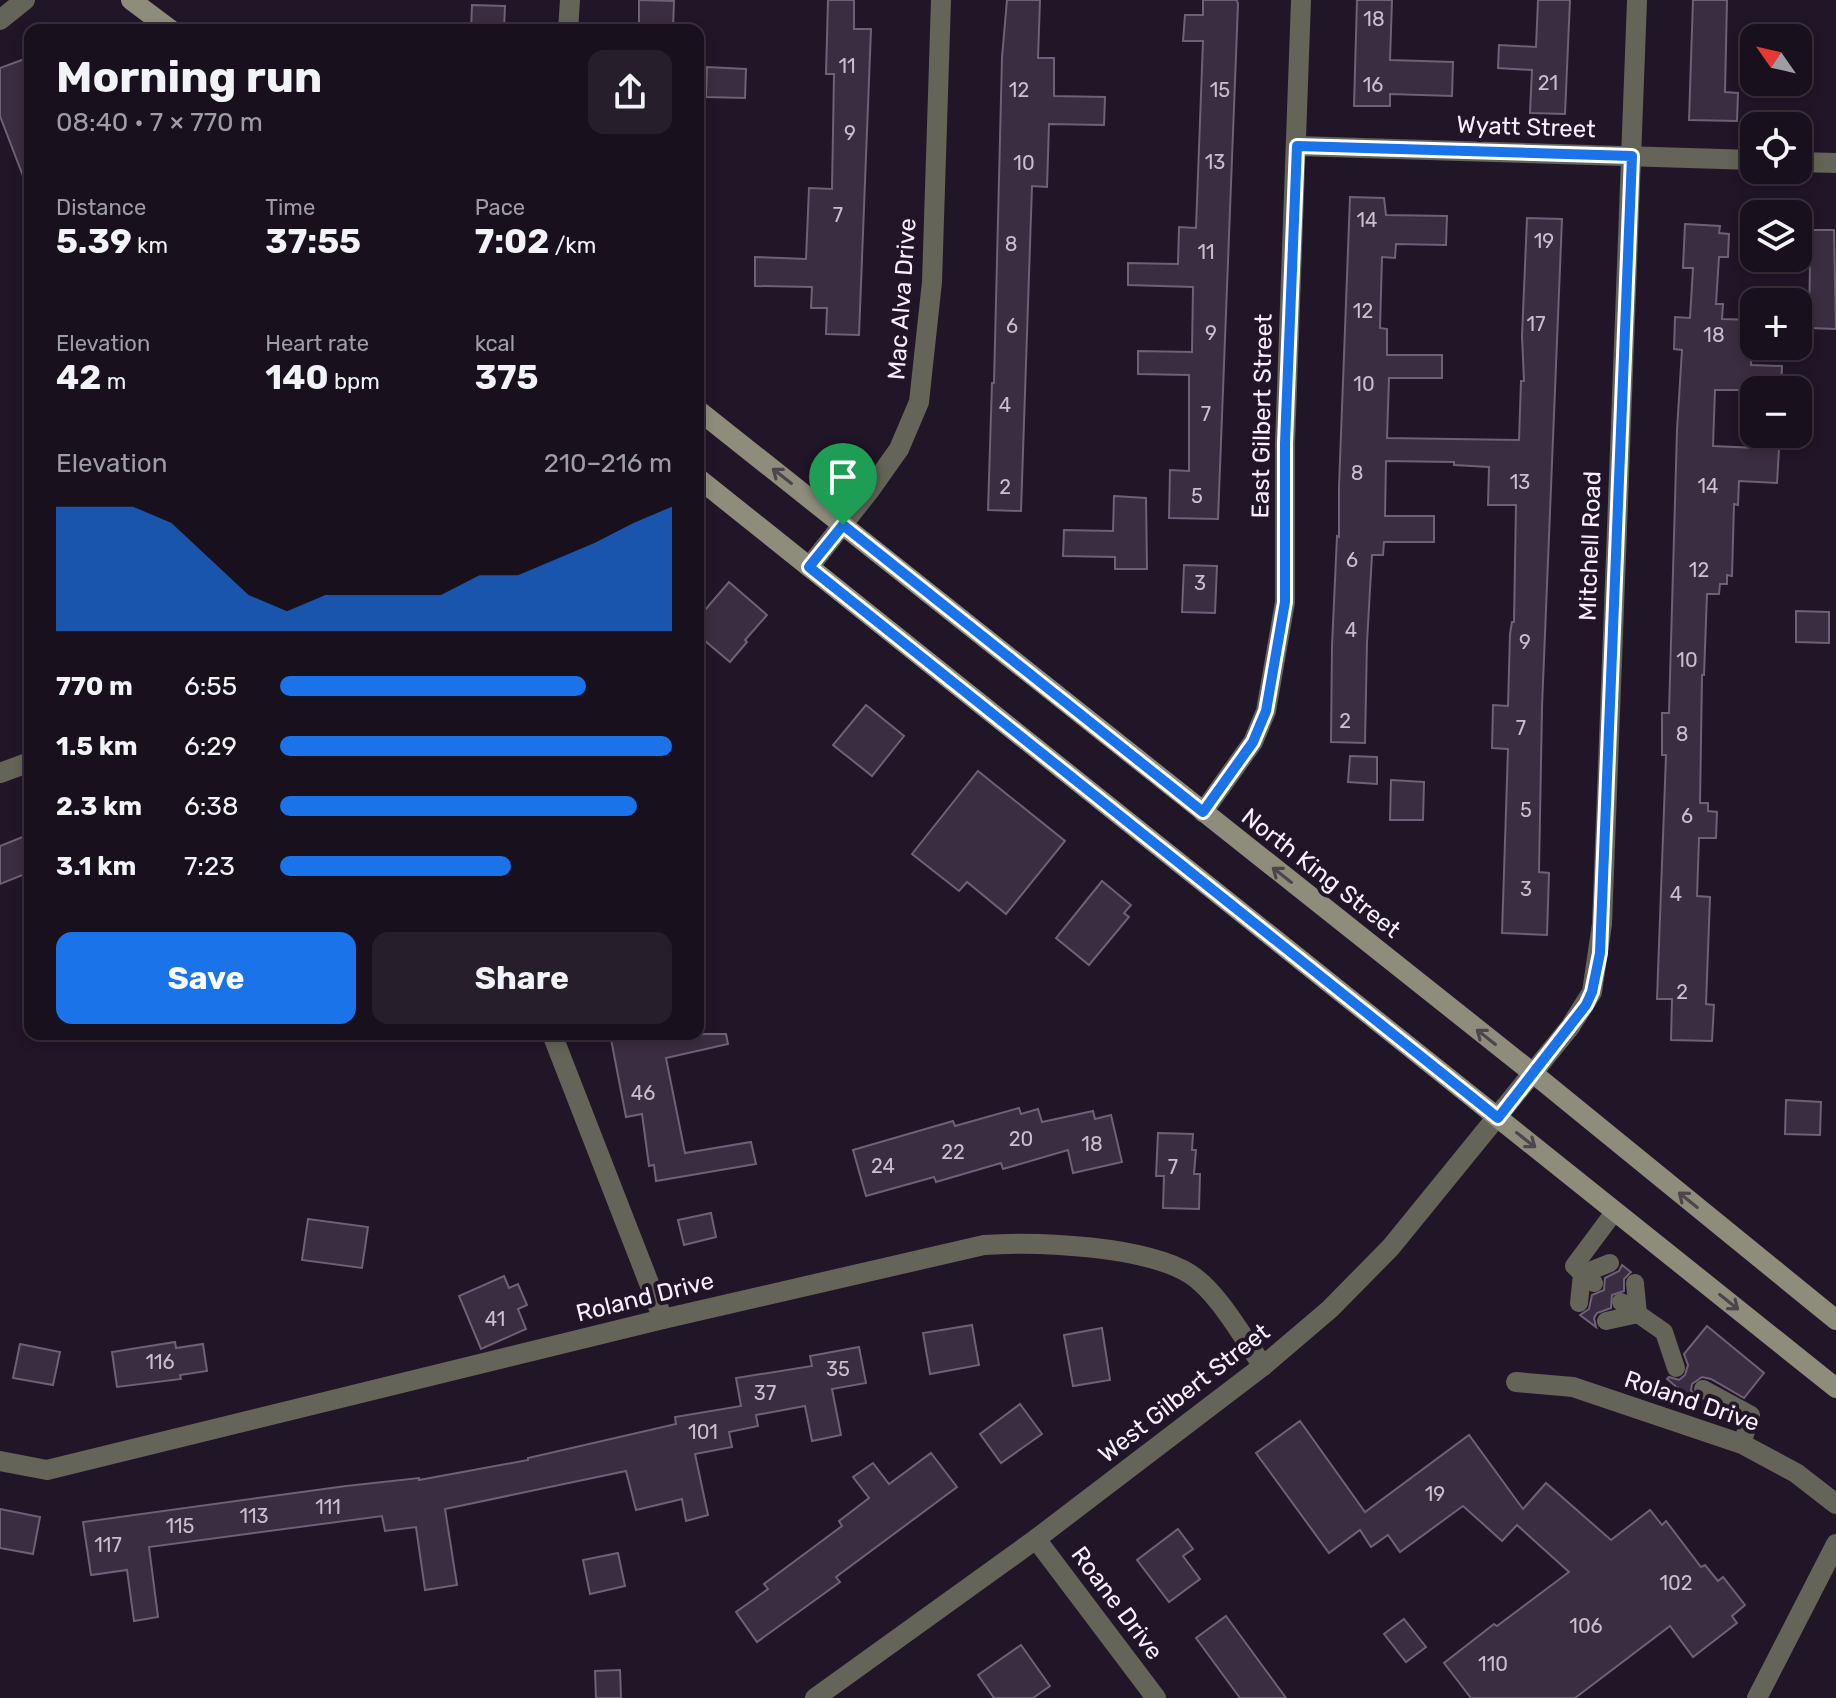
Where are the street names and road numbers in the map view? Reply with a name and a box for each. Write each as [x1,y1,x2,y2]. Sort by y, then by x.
street label: Wyatt Street [1456,111,1596,143]
street label: Mac Alva Drive [882,217,922,381]
street label: East Gilbert Street [1246,313,1278,519]
street label: Mitchell Road [1573,471,1607,621]
street label: North King Street [1236,802,1406,944]
street label: Roland Drive [573,1266,717,1328]
street label: West Gilbert Street [1093,1318,1275,1468]
street label: Roland Drive [1621,1365,1763,1437]
street label: Roane Drive [1065,1541,1169,1665]

